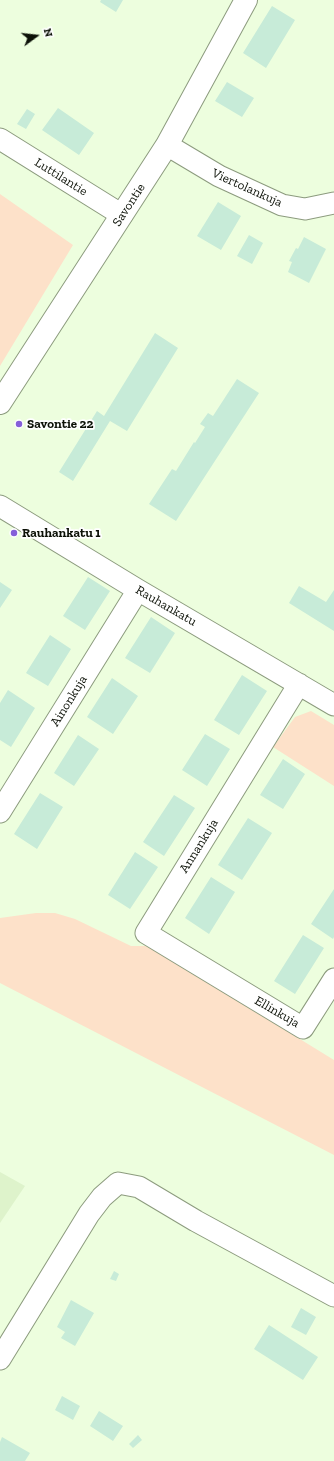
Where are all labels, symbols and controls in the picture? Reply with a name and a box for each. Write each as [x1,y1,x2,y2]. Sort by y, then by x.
north arrow [16,16,56,56]
text: N [41,27,55,38]
street label: Luttilantie [32,155,90,199]
street label: Viertolankuja [209,165,285,211]
street label: Savontie [109,181,149,229]
place label: Savontie 22 [27,416,93,432]
marker: Savontie 22 [14,419,24,429]
place label: Rauhankatu 1 [22,525,101,541]
marker: Rauhankatu 1 [9,528,19,538]
street label: Rauhankatu [133,582,199,630]
street label: Ainonkuja [47,673,91,729]
street label: Annankuja [176,816,222,876]
street label: Ellinkuja [252,993,302,1031]

